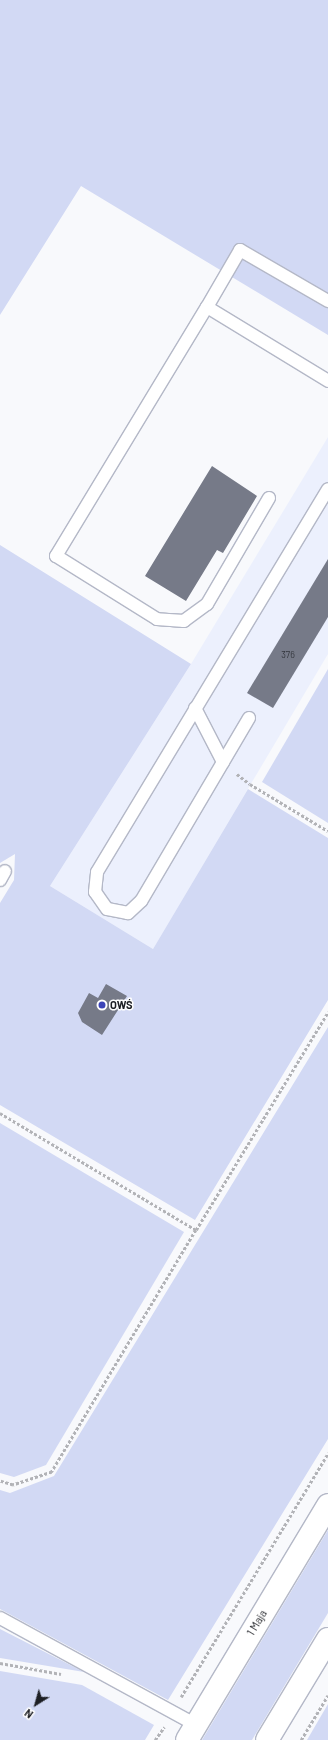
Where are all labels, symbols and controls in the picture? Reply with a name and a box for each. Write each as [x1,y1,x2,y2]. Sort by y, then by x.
house number: 376 [281,650,295,660]
place label: OWŚ [110,998,133,1012]
marker: OWŚ [97,1000,107,1010]
street label: 1 Maja [244,1608,270,1638]
north arrow [16,1684,56,1724]
text: N [22,1707,35,1721]

